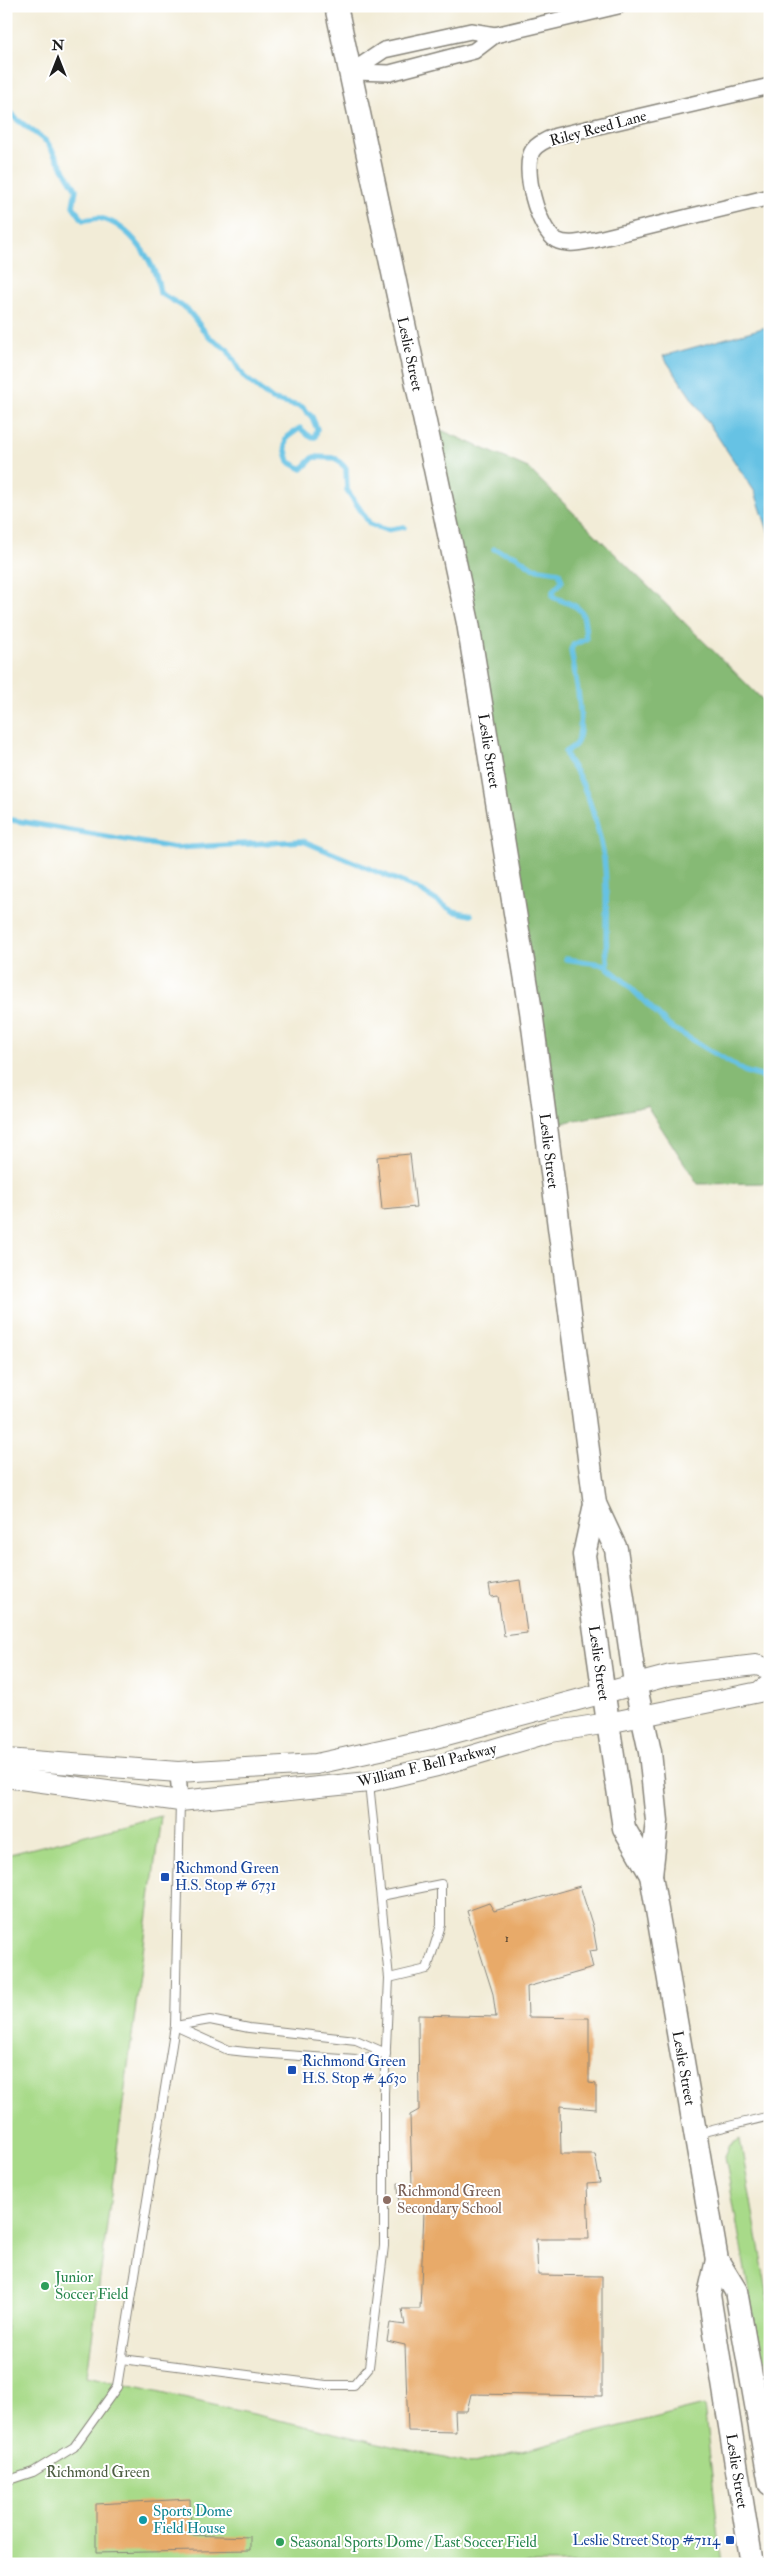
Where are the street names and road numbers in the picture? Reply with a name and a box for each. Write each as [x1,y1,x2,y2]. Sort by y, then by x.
street label: Riley Reed Lane [548,106,649,151]
street label: Leslie Street [392,315,427,393]
street label: Leslie Street [473,712,504,790]
street label: Leslie Street [534,1112,563,1190]
street label: Leslie Street [584,1624,613,1702]
street label: William F. Bell Parkway [355,1739,499,1792]
street label: Leslie Street [668,2029,699,2107]
street label: Leslie Street [721,2432,752,2510]

